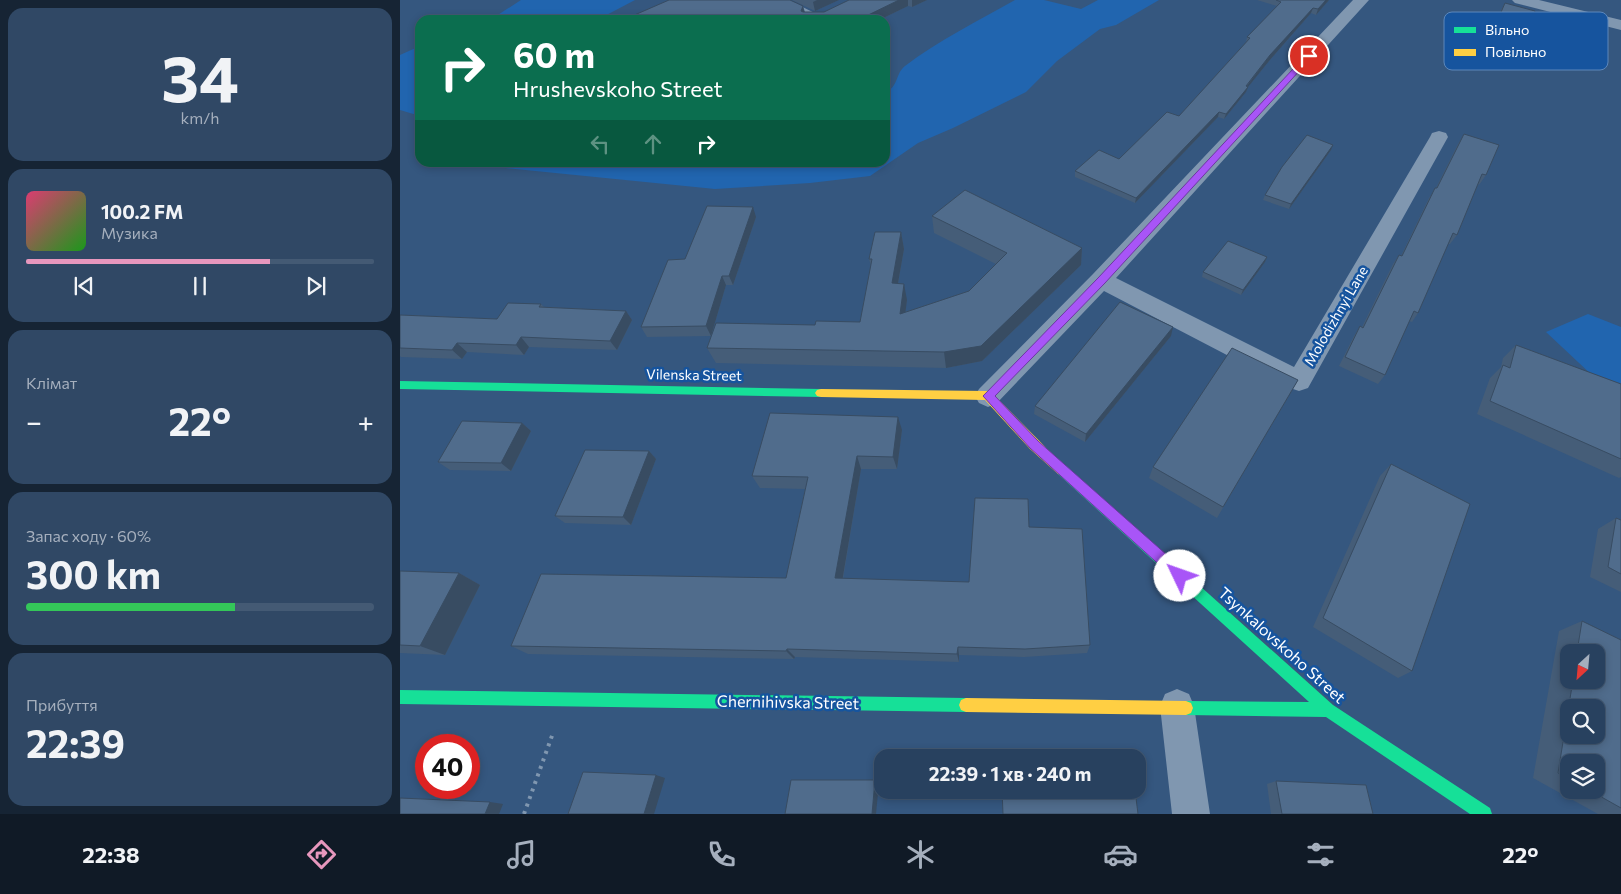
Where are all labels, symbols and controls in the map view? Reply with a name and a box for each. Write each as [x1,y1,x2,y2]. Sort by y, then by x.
legend [1444,12,1608,70]
text: Вільно [1485,21,1529,38]
text: 60 m [513,32,595,75]
icon: right [430,35,495,100]
pin [1288,35,1330,77]
text: 34 [161,36,239,115]
icon: arrive [1295,42,1323,70]
text: Повільно [1485,43,1546,60]
text: Hrushevskoho Street [513,75,722,102]
text: km/h [181,108,219,127]
icon: left [586,130,614,158]
icon: ahead [639,130,667,158]
icon: right [692,130,720,158]
text: 100.2 FM [101,200,183,223]
text: Музика [101,223,158,242]
street label: Molodizhnyi Lane [1300,263,1371,369]
icon: previous [70,272,98,300]
icon: pause [186,272,214,300]
icon: next [302,272,330,300]
street label: Vilenska Street [646,365,742,384]
text: Клімат [26,373,77,392]
text: 22° [168,397,231,444]
text: − [26,404,42,438]
text: + [358,404,374,438]
text: Запас ходу · 60% [26,526,151,545]
position arrow [1153,549,1205,601]
text: 300 km [26,550,161,597]
street label: Tsynkalovskoho Street [1215,583,1350,707]
north arrow [1560,644,1605,689]
map controls [1560,644,1605,799]
street label: Chernihivska Street [717,691,860,712]
text: Прибуття [26,695,98,714]
button: search [1560,699,1605,744]
text: 22:39 [26,719,125,766]
speed limit sign: 40 [415,734,480,799]
button: layers [1560,754,1605,799]
text: 22:39 · 1 хв · 240 m [929,762,1091,785]
icon: directions [304,837,339,872]
icon: music [504,837,539,872]
icon: phone [704,837,739,872]
icon: climate [903,837,938,872]
icon: car [1103,837,1138,872]
icon: filters [1303,837,1338,872]
text: 22:38 [82,841,140,868]
text: 22° [1502,841,1539,868]

